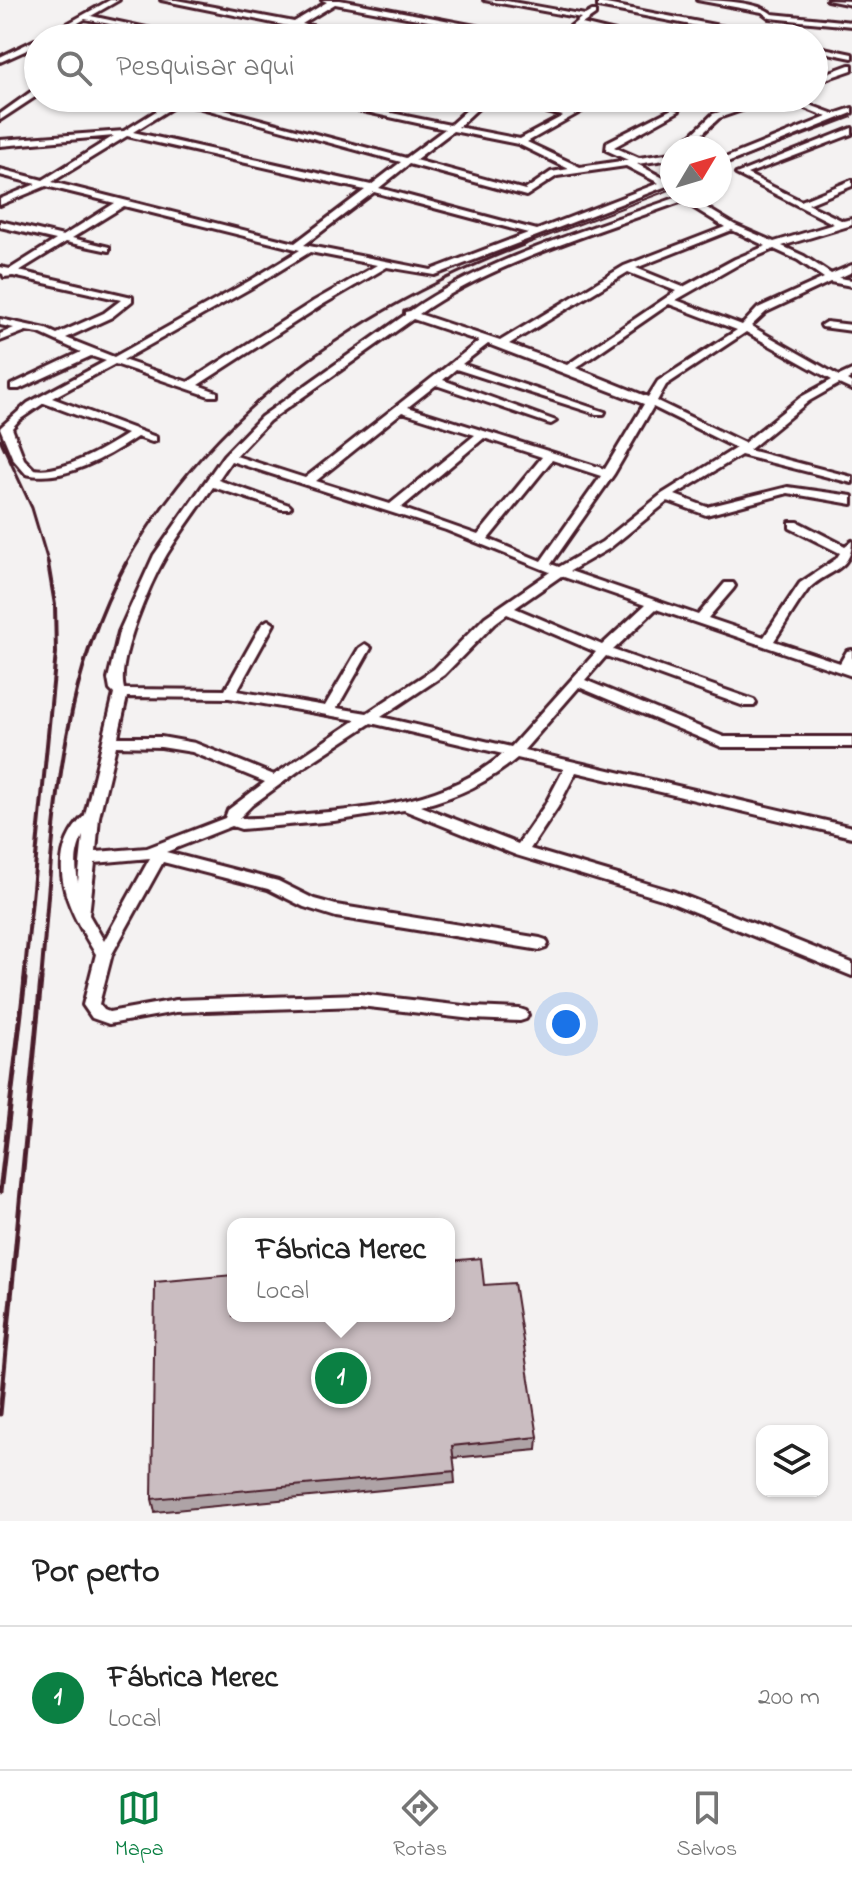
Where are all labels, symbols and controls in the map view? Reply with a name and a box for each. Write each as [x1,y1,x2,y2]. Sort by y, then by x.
search box [24,24,828,112]
icon: search [52,46,96,90]
text: Pesquisar aqui [116,46,295,90]
north arrow [660,136,732,208]
your location [546,1004,586,1044]
popup [227,1218,455,1322]
text: Fábrica Merec [256,1229,426,1273]
text: Local [256,1273,309,1311]
pin: 1 [315,1348,367,1408]
map controls [756,1425,828,1497]
button: layers [756,1425,828,1497]
text: Por perto [32,1548,160,1598]
text: Fábrica Merec [108,1657,278,1701]
text: 1 [54,1679,62,1717]
text: 200 m [758,1679,820,1717]
text: Local [108,1701,161,1739]
tab: Mapa [115,1786,164,1866]
tab: Rotas [393,1786,447,1866]
tab: Salvos [676,1786,737,1866]

